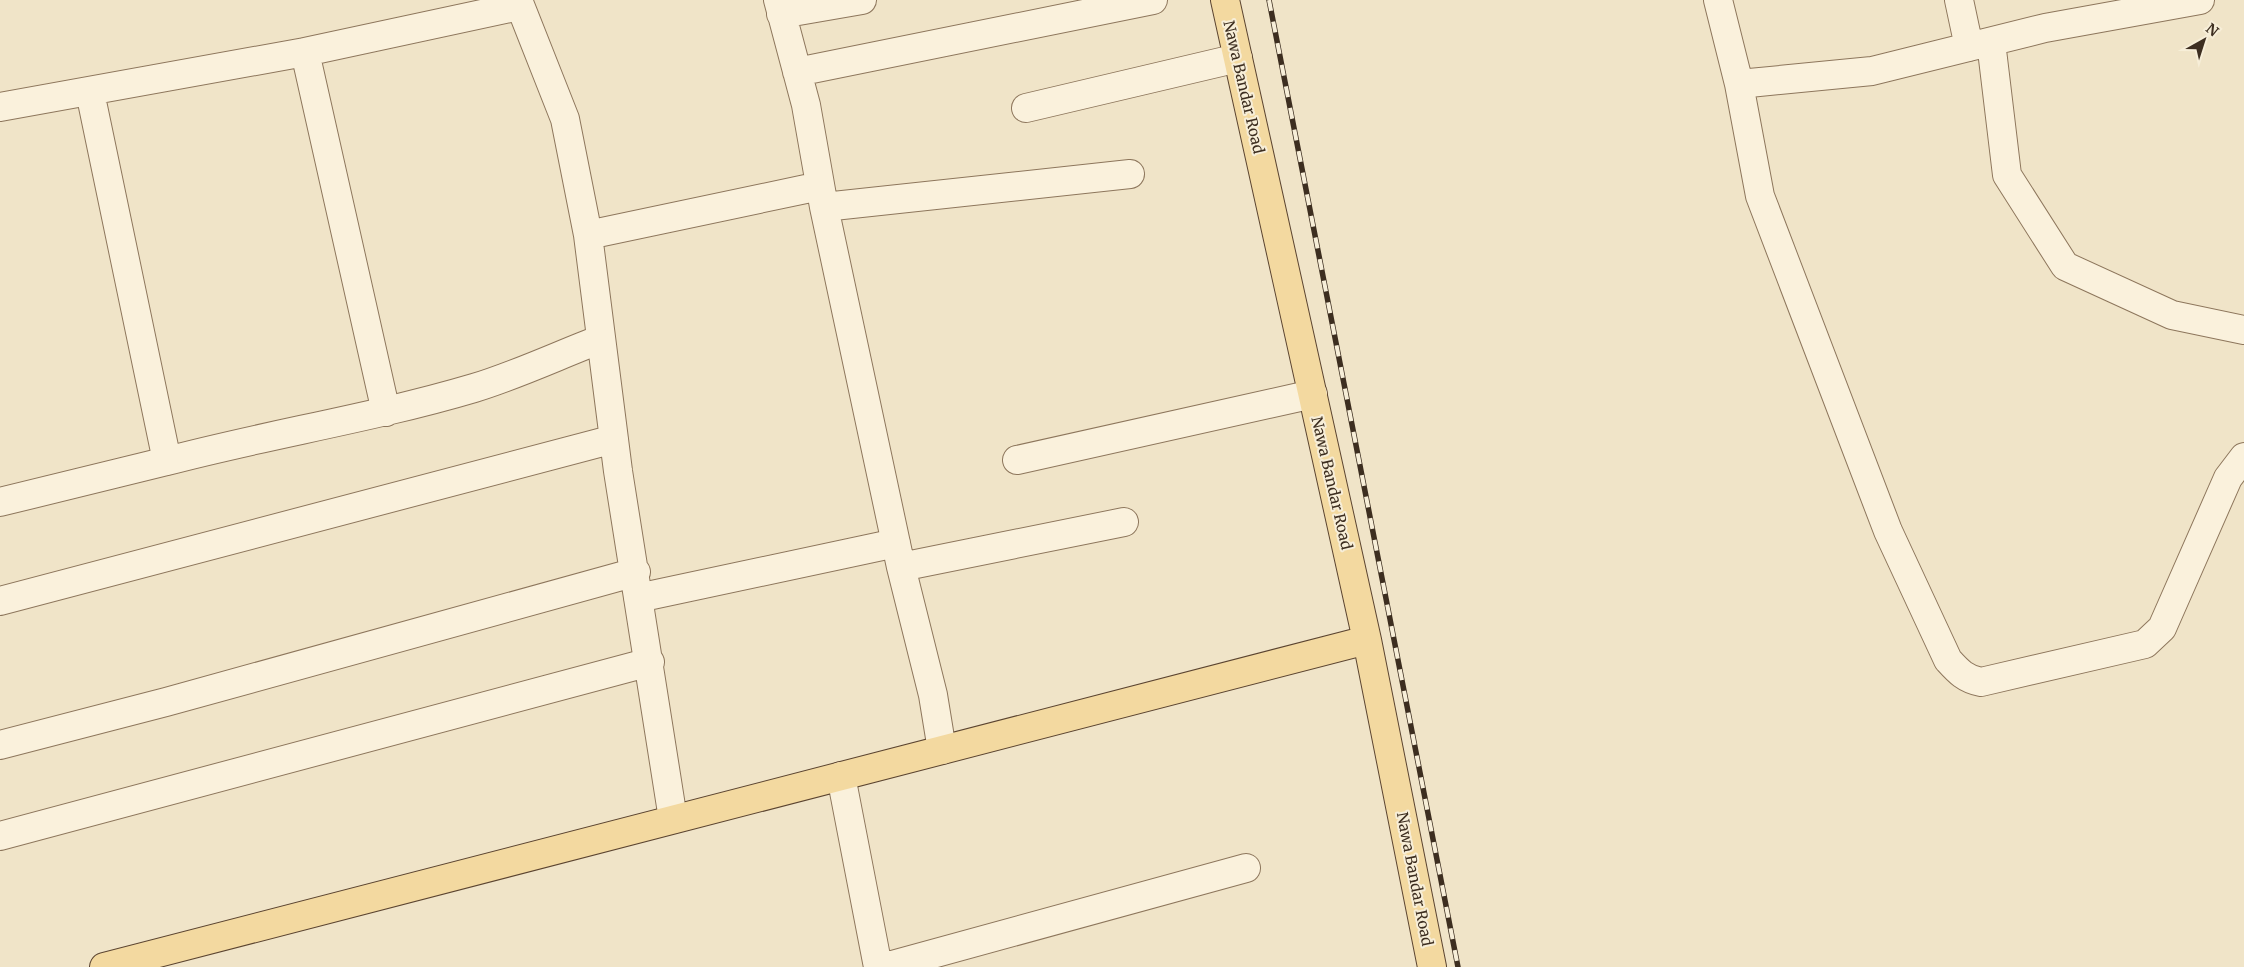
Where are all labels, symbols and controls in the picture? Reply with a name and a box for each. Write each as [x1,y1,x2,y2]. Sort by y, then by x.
north arrow [2179,15,2229,65]
street label: Nawa Bandar Road [1219,19,1269,155]
text: N [2202,19,2222,40]
street label: Nawa Bandar Road [1307,415,1357,551]
street label: Nawa Bandar Road [1393,810,1437,948]

